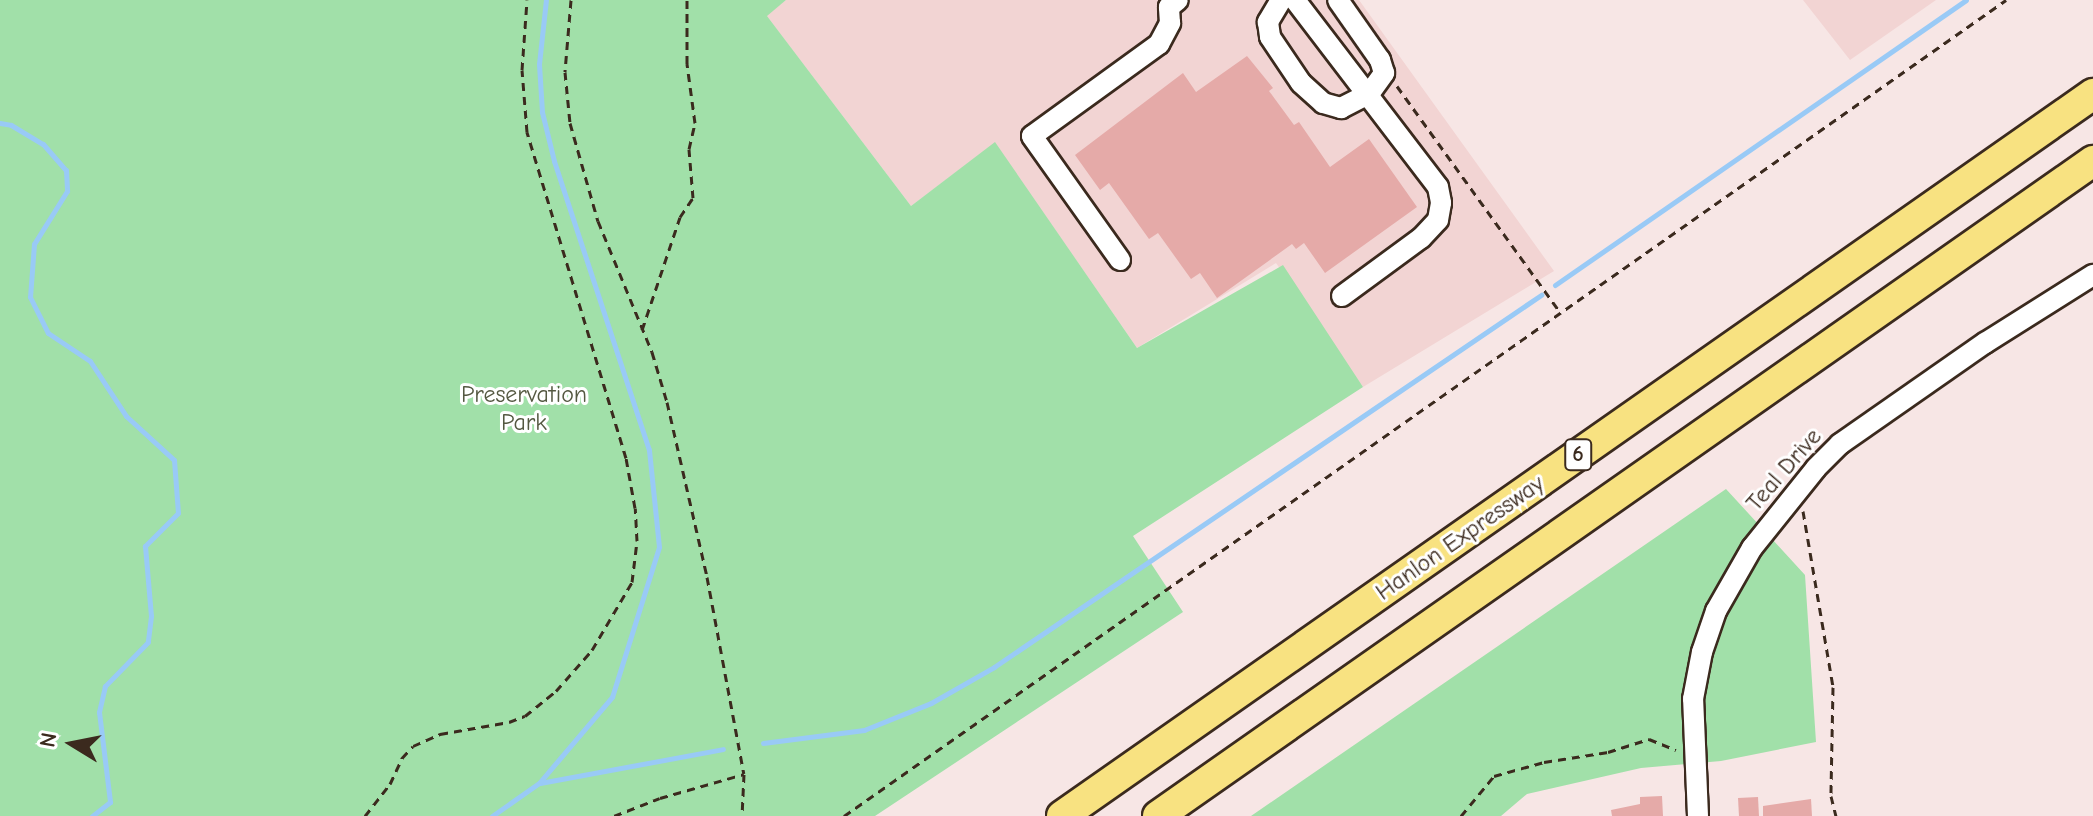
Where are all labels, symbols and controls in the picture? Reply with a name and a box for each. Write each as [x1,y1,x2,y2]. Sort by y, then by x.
park label: Preservation Park [461,381,587,437]
street label: Teal Drive [1740,423,1828,517]
road number: 6 [1564,437,1592,473]
street label: Hanlon Expressway [1370,469,1550,607]
north arrow [32,704,112,784]
text: N [34,731,62,749]

